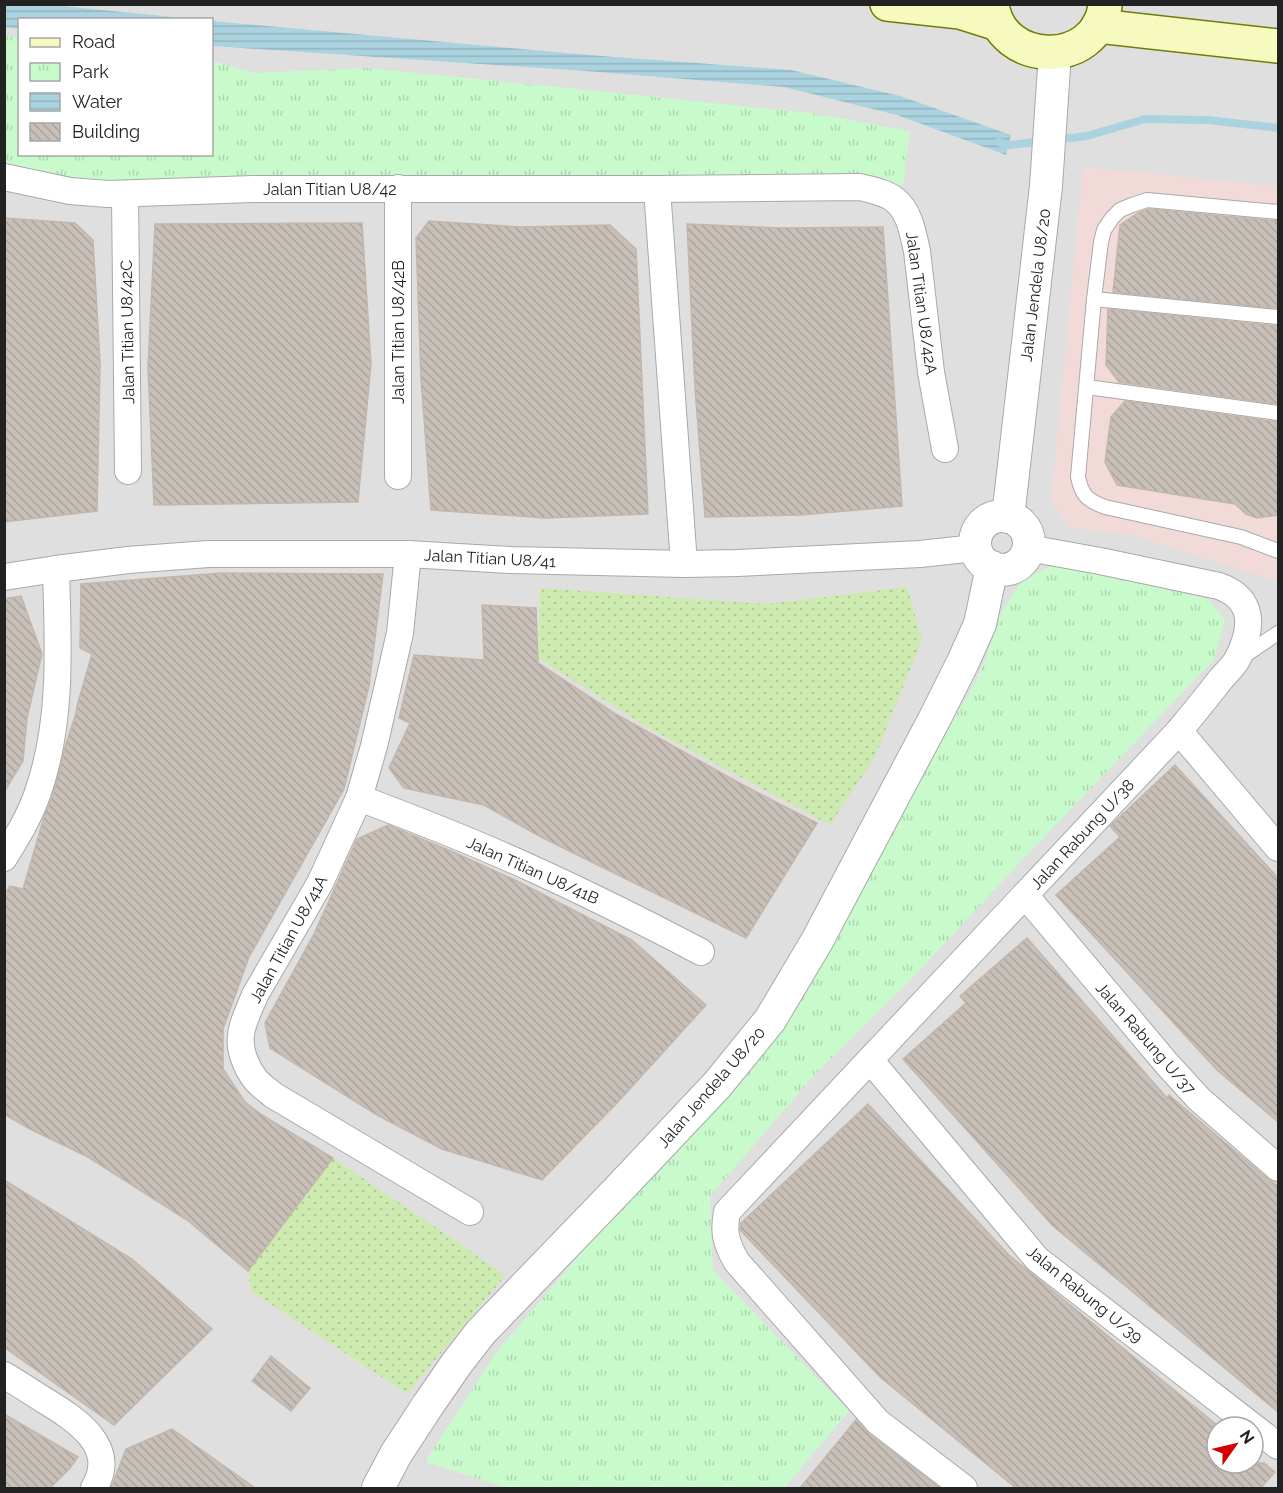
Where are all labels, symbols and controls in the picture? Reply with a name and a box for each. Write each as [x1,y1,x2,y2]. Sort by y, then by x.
legend [18,18,213,156]
text: Road [72,31,115,52]
text: Park [72,61,109,82]
text: Water [72,91,123,112]
text: Building [72,121,140,142]
street label: Jalan Titian U8/42 [263,180,397,199]
street label: Jalan Jendela U8/20 [1017,207,1054,363]
street label: Jalan Titian U8/42A [902,230,941,376]
street label: Jalan Titian U8/42C [117,260,138,404]
street label: Jalan Titian U8/42B [389,260,408,404]
street label: Jalan Titian U8/41 [424,546,556,571]
street label: Jalan Rabung U/38 [1027,775,1138,893]
street label: Jalan Titian U8/41B [464,833,602,908]
street label: Jalan Titian U8/41A [246,872,331,1006]
street label: Jalan Rabung U/37 [1092,978,1200,1099]
street label: Jalan Jendela U8/20 [654,1023,769,1152]
street label: Jalan Rabung U/39 [1023,1242,1146,1347]
north arrow [1205,1415,1265,1475]
text: N [1236,1427,1258,1447]

